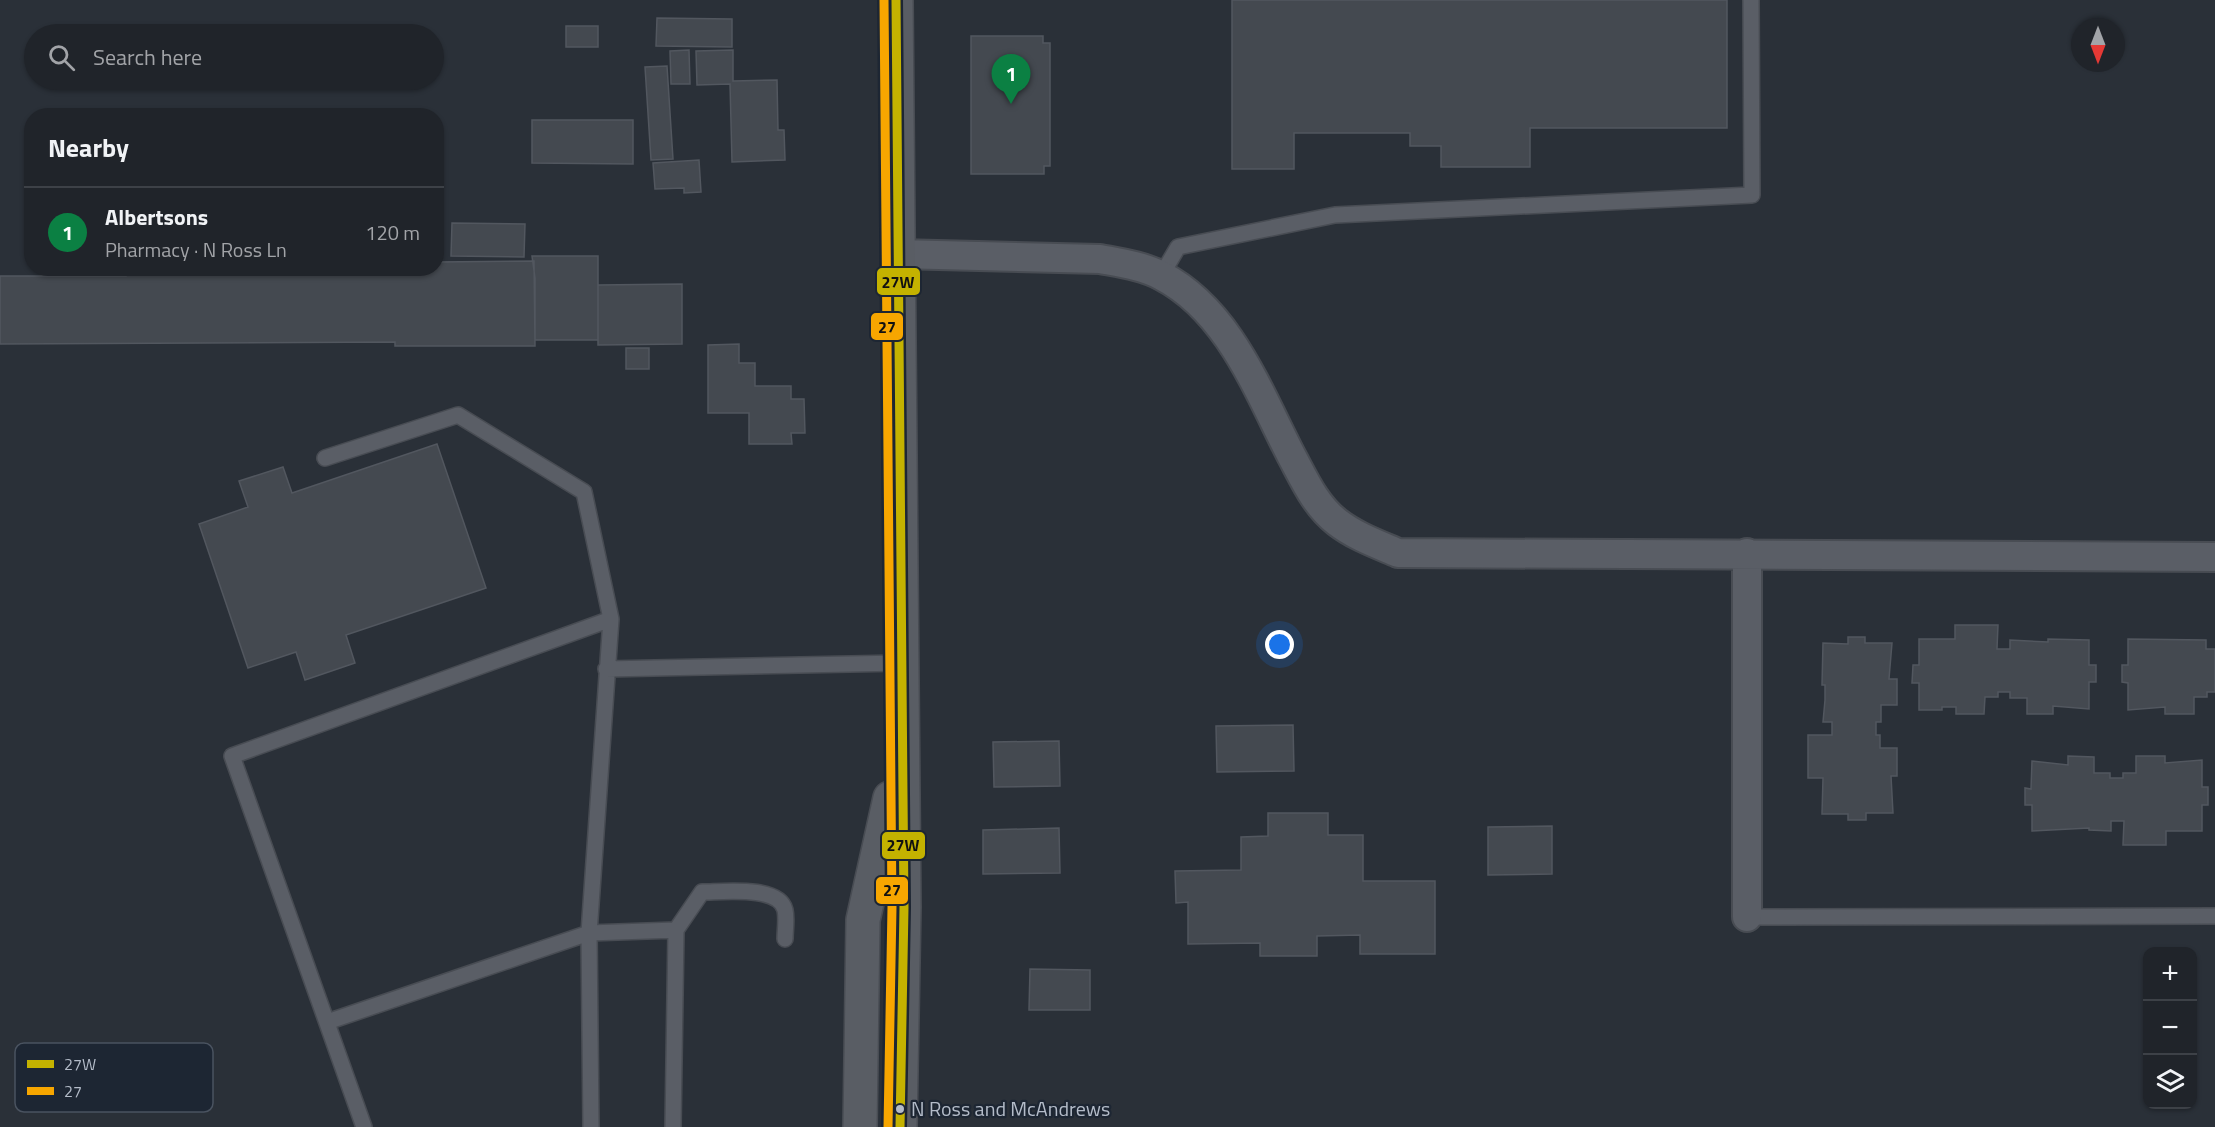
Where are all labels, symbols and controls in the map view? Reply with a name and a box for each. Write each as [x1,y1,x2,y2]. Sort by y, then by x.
north arrow [2071,18,2125,72]
search box [24,24,444,90]
text: Search here [93,40,202,74]
icon: search [45,41,78,74]
pin: 1 [992,54,1030,104]
text: Nearby [48,128,129,167]
text: Albertsons [105,200,208,234]
text: 1 [62,217,73,248]
text: 120 m [365,217,420,248]
text: Pharmacy · N Ross Ln [105,234,287,265]
line badge: 27W [876,267,921,296]
text: 27W [882,270,915,294]
line badge: 27 [870,312,904,341]
text: 27 [878,315,896,339]
your location [1265,630,1294,659]
line badge: 27W [881,831,926,860]
text: 27W [887,833,920,857]
line badge: 27 [875,876,909,905]
text: 27 [883,878,901,902]
map controls [2143,947,2197,1109]
button: + [2143,947,2197,1001]
button: − [2143,1001,2197,1055]
legend [15,1043,213,1112]
text: 27W [64,1052,96,1076]
button: layers [2143,1055,2197,1109]
text: 27 [64,1079,82,1103]
place label: N Ross and McAndrews [911,1093,1110,1124]
marker: N Ross and McAndrews [894,1103,906,1115]

